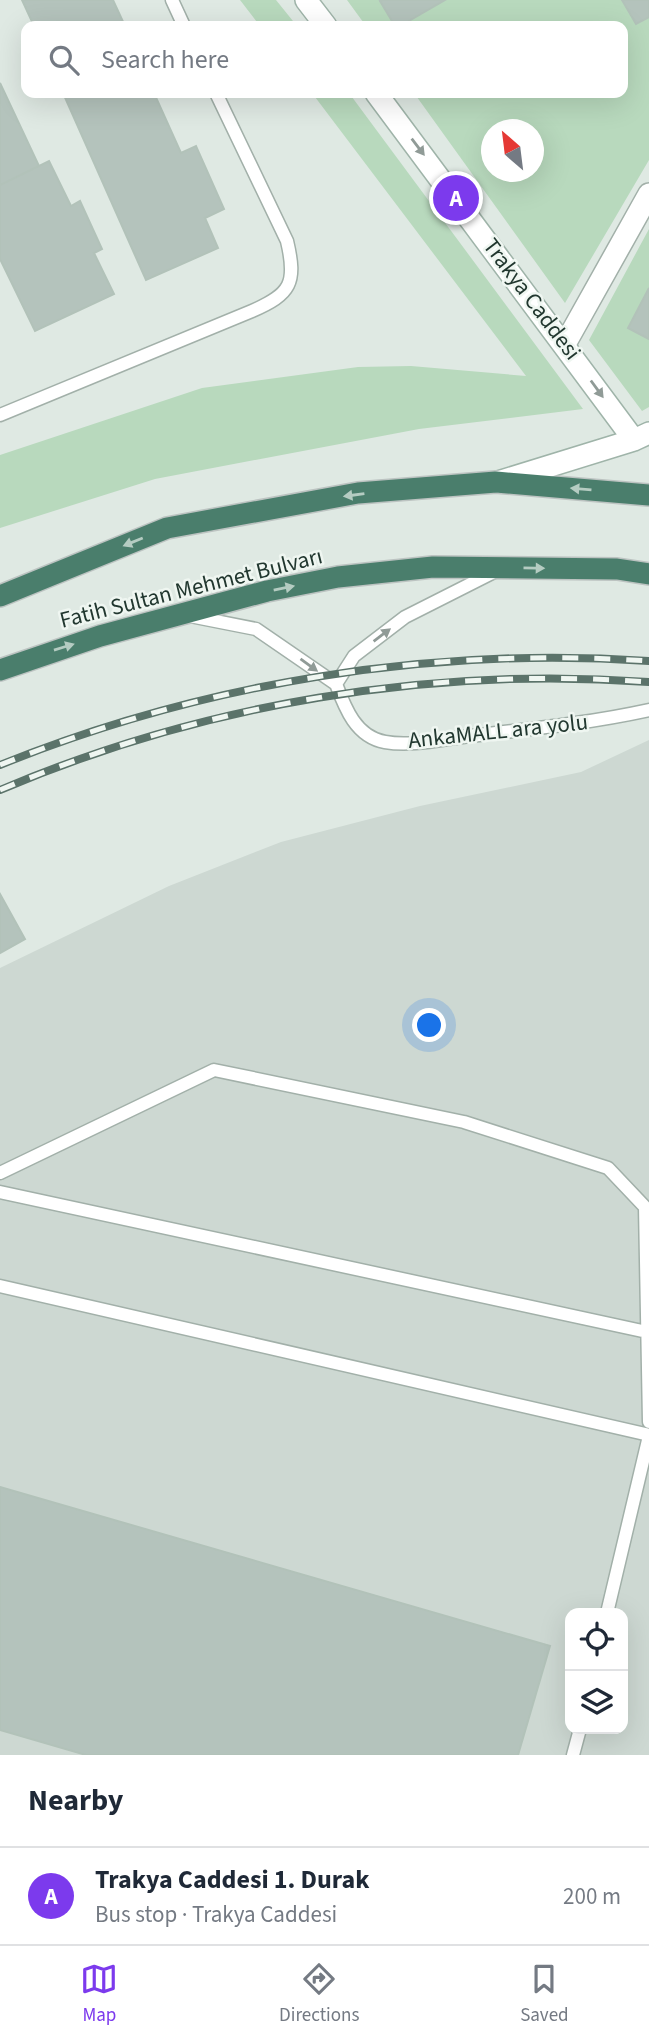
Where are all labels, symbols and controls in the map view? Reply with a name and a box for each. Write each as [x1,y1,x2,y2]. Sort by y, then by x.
search box [21,21,628,98]
icon: search [45,41,83,79]
text: Search here [101,41,229,78]
north arrow [481,119,544,182]
one-way arrow [410,138,424,156]
pin: A [433,172,479,224]
street label: Trakya Caddesi [475,231,589,367]
one-way arrow [590,380,604,398]
one-way arrow [570,483,592,494]
one-way arrow [343,489,365,500]
one-way arrow [122,537,143,548]
street label: Fatih Sultan Mehmet Bulvarı [56,539,326,637]
one-way arrow [523,562,545,574]
one-way arrow [273,582,295,593]
one-way arrow [372,627,390,642]
one-way arrow [54,642,75,652]
one-way arrow [300,658,318,672]
street label: AnkaMALL ara yolu [406,705,590,757]
your location [412,1008,446,1042]
map controls [565,1608,628,1734]
button: locate [565,1608,628,1671]
button: layers [565,1671,628,1734]
text: Nearby [28,1779,123,1822]
text: Trakya Caddesi 1. Durak [95,1861,369,1898]
text: A [44,1880,58,1913]
text: 200 m [563,1880,621,1913]
text: Bus stop · Trakya Caddesi [95,1898,337,1931]
tab: Map [80,1960,118,2029]
tab: Directions [279,1960,359,2029]
tab: Saved [520,1960,569,2029]

